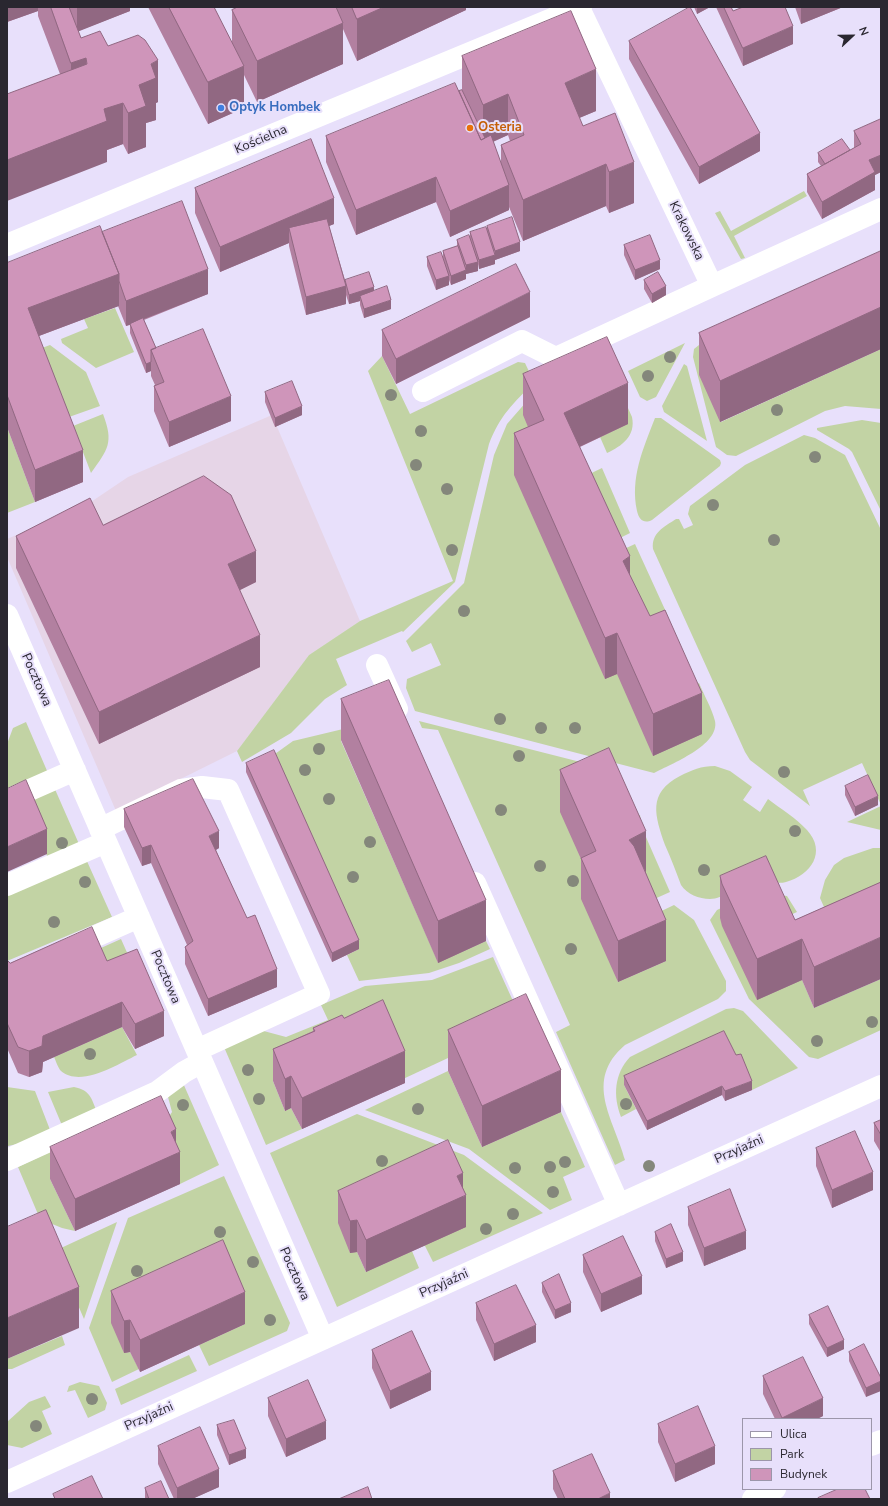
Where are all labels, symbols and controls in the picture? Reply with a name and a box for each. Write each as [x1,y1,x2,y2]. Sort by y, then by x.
north arrow [832,16,872,56]
text: N [855,25,872,38]
place label: Optyk Hombek [229,100,320,116]
marker: Optyk Hombek [216,103,226,113]
place label: Osteria [478,120,522,136]
street label: Kościelna [232,122,290,158]
marker: Osteria [465,123,475,133]
street label: Krakowska [665,199,707,263]
street label: Pocztowa [17,651,55,709]
street label: Pocztowa [147,948,183,1006]
street label: Przyjaźni [712,1132,766,1168]
street label: Pocztowa [275,1245,313,1303]
street label: Przyjaźni [417,1266,471,1302]
street label: Przyjaźni [122,1399,176,1435]
legend [742,1418,872,1490]
text: Ulica [780,1426,807,1442]
text: Park [780,1446,804,1462]
text: Budynek [780,1466,827,1482]

